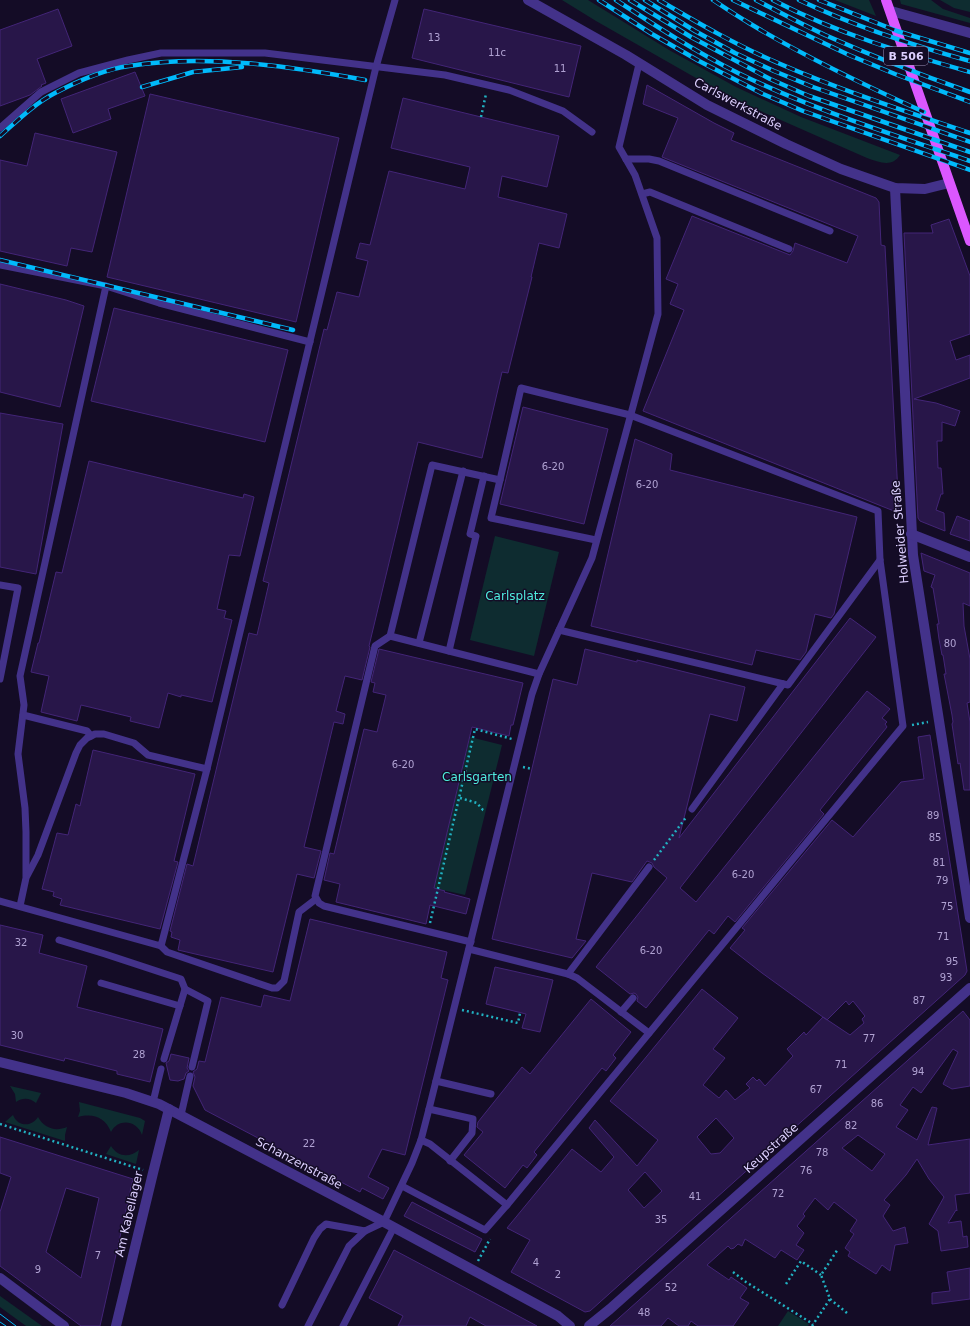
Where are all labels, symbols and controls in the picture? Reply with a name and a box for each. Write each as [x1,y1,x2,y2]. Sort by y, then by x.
house number: 13 [428,32,440,43]
house number: 11c [488,47,506,58]
road number: B 506 [884,47,928,65]
house number: 11 [554,63,566,74]
street label: Carlswerkstraße [692,75,784,133]
house number: 6-20 [542,461,564,472]
house number: 6-20 [636,479,658,490]
street label: Holweider Straße [889,480,911,584]
park label: Carlsplatz [485,589,545,603]
house number: 80 [944,638,956,649]
house number: 6-20 [392,759,414,770]
park label: Carlsgarten [442,770,512,784]
house number: 89 [927,810,939,821]
house number: 85 [929,832,941,843]
house number: 81 [933,857,945,868]
house number: 6-20 [732,869,754,880]
house number: 79 [936,875,948,886]
house number: 75 [941,901,953,912]
house number: 71 [937,931,949,942]
house number: 32 [15,937,27,948]
house number: 6-20 [640,945,662,956]
house number: 95 [946,956,958,967]
house number: 93 [940,972,952,983]
house number: 87 [913,995,925,1006]
house number: 30 [11,1030,23,1041]
house number: 77 [863,1033,875,1044]
house number: 28 [133,1049,145,1060]
house number: 71 [835,1059,847,1070]
house number: 94 [912,1066,924,1077]
house number: 67 [810,1084,822,1095]
house number: 86 [871,1098,883,1109]
street label: Keupstraße [741,1120,801,1176]
house number: 82 [845,1120,857,1131]
street label: Schanzenstraße [253,1134,345,1192]
house number: 22 [303,1138,315,1149]
house number: 78 [816,1147,828,1158]
house number: 76 [800,1165,812,1176]
street label: Am Kabellager [112,1170,146,1258]
house number: 72 [772,1188,784,1199]
house number: 41 [689,1191,701,1202]
house number: 35 [655,1214,667,1225]
house number: 7 [95,1250,101,1261]
house number: 4 [533,1257,539,1268]
house number: 9 [35,1264,41,1275]
house number: 2 [555,1269,561,1280]
house number: 52 [665,1282,677,1293]
house number: 48 [638,1307,650,1318]

